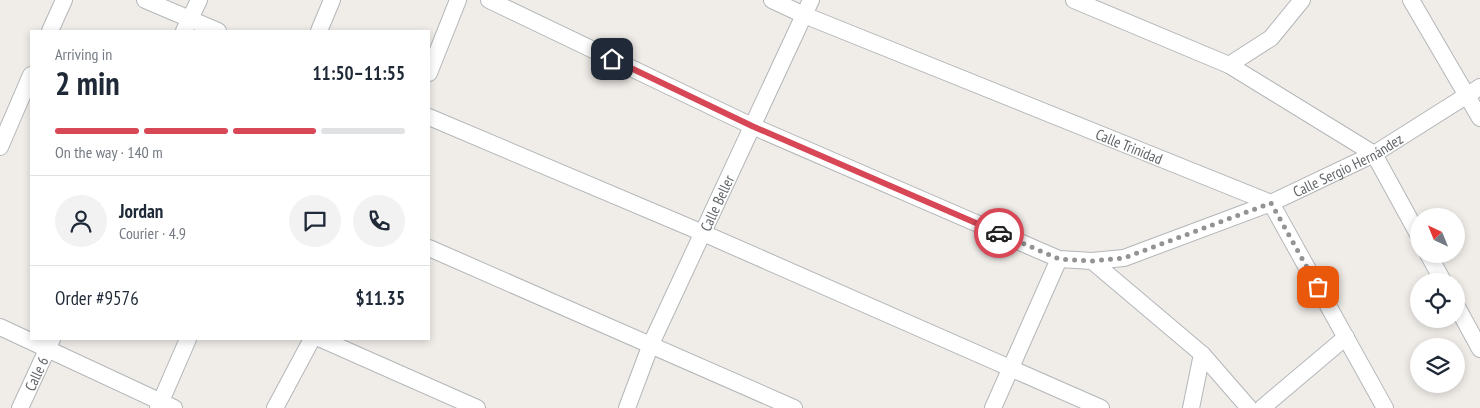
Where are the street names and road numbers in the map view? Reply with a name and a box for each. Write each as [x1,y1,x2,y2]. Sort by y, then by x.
street label: Calle Trinidad [1093,124,1165,168]
street label: Calle Sergio Hernández [1290,129,1406,201]
street label: Calle Beller [695,171,738,234]
street label: Calle 6 [20,353,52,394]

